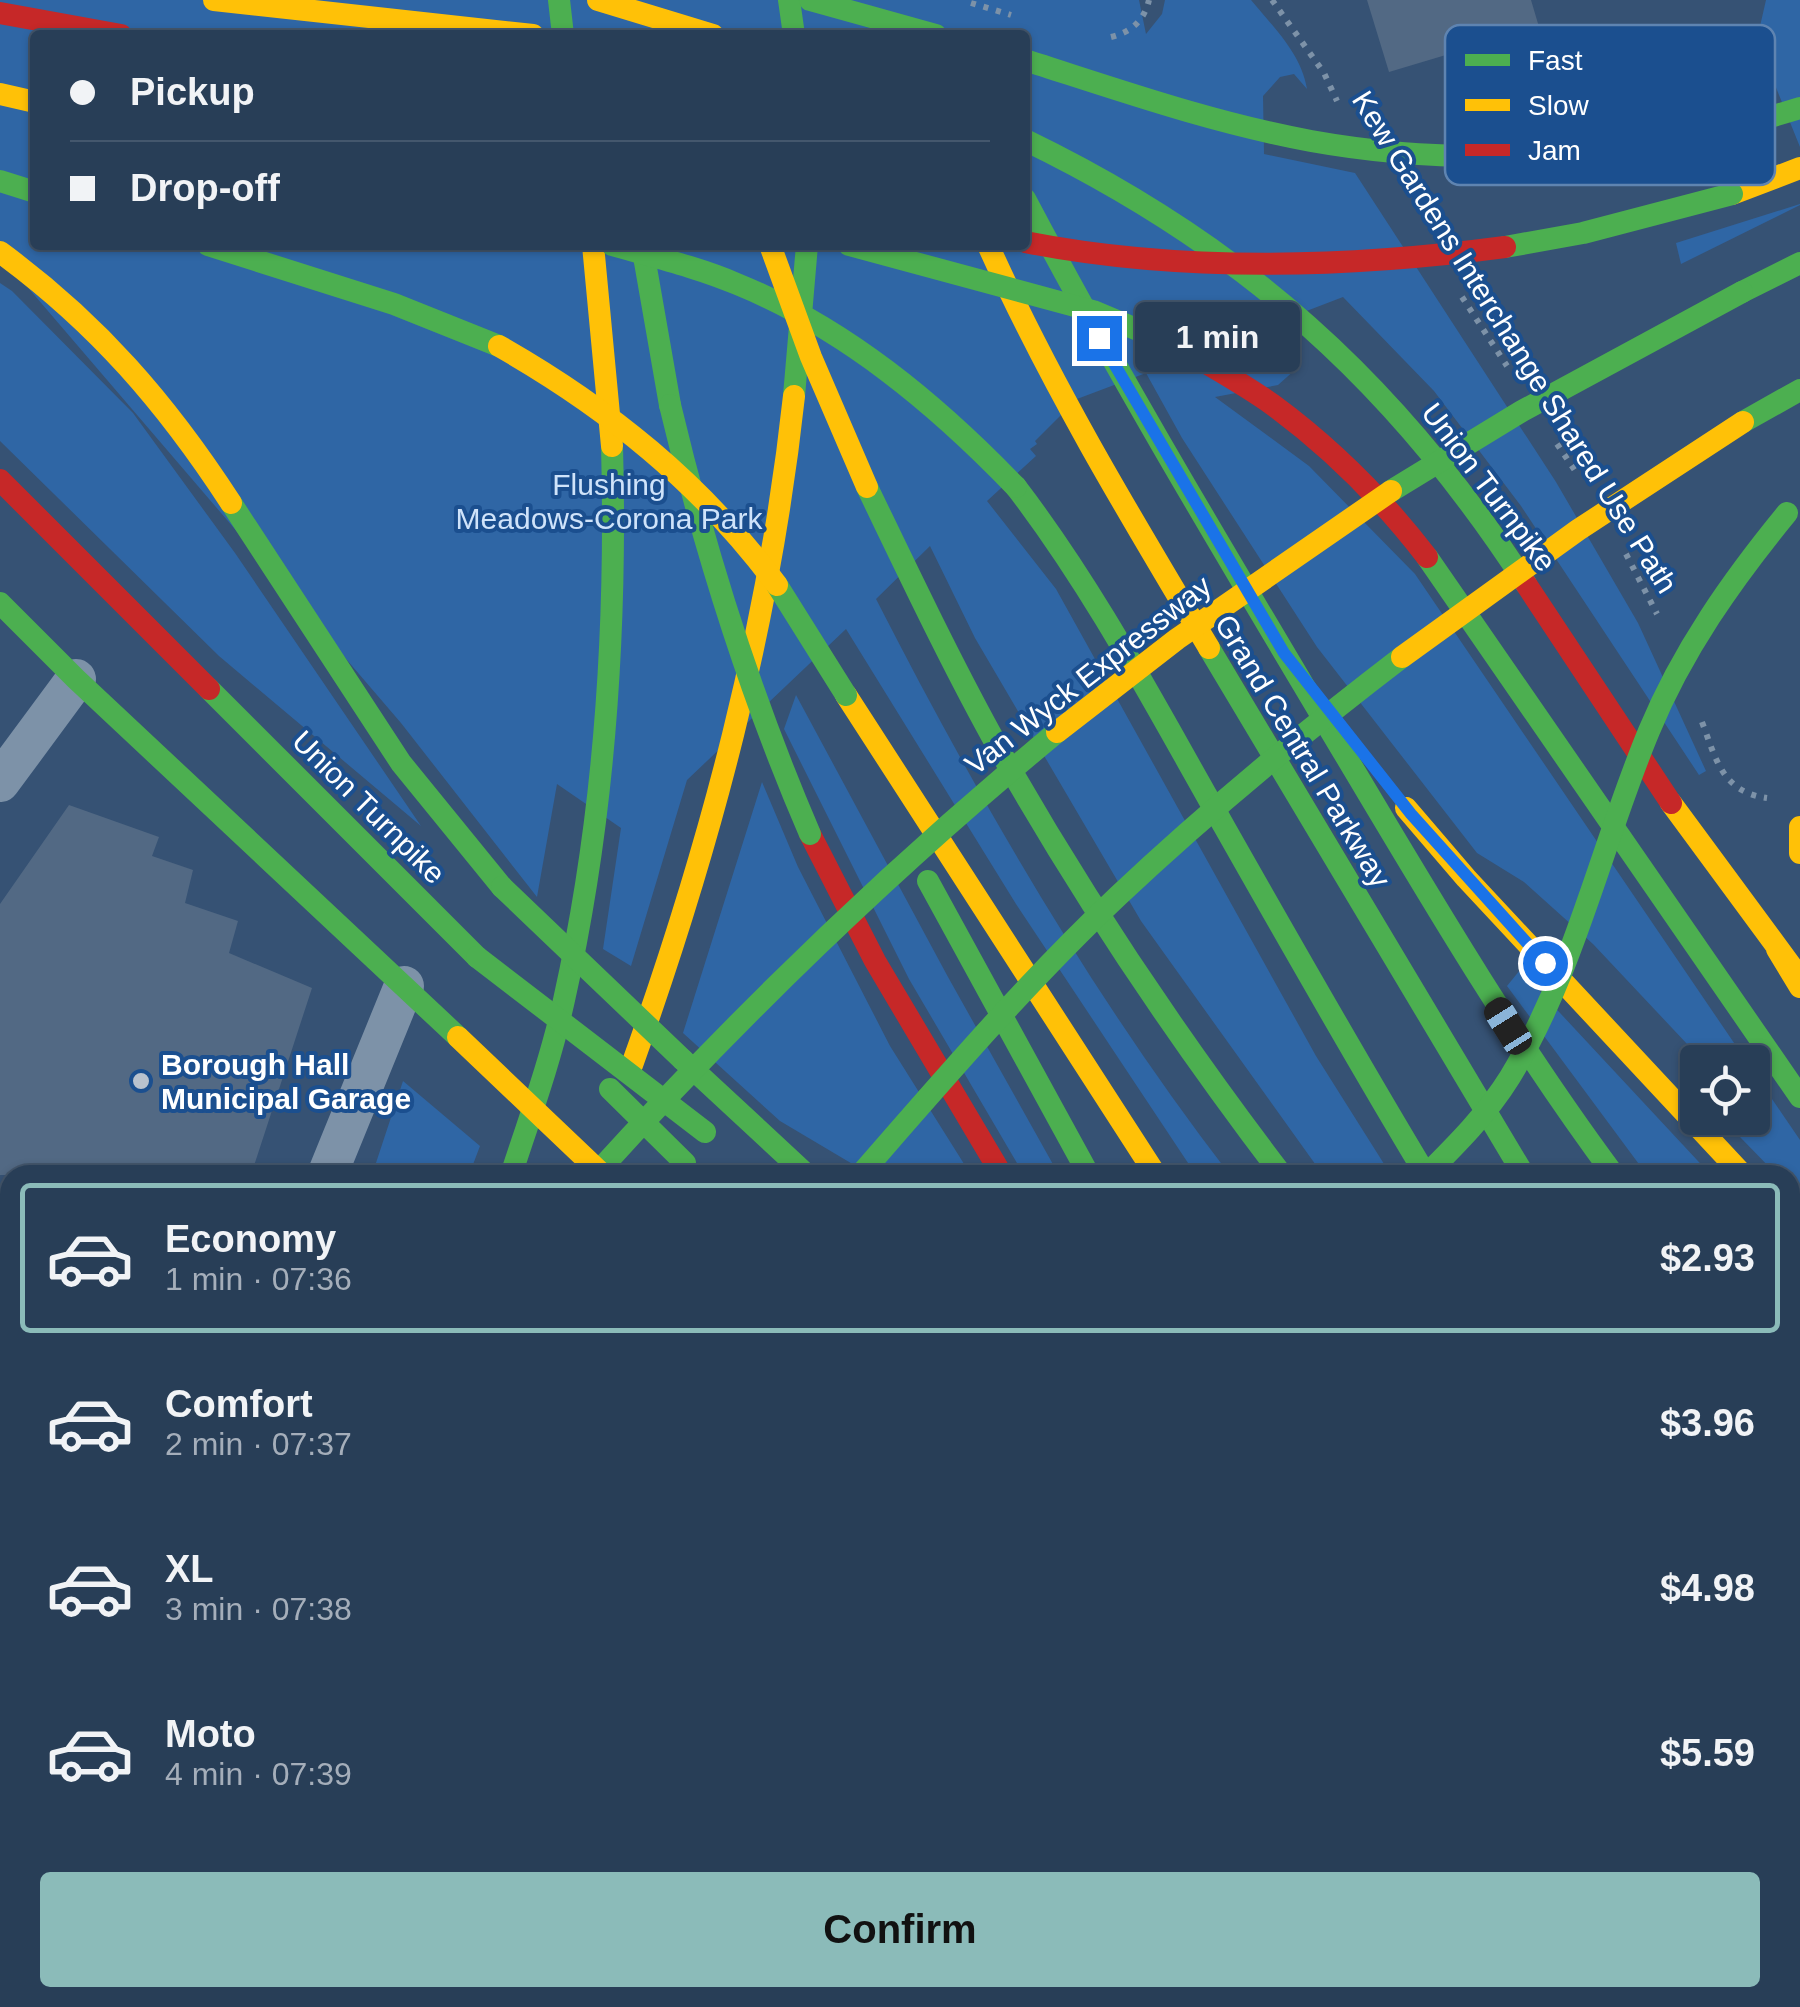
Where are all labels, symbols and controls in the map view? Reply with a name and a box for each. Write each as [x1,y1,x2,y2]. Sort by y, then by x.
legend [1445,25,1775,185]
text: Fast [1528,45,1583,76]
text: Pickup [130,71,255,113]
street label: Kew Gardens Interchange Shared Use Path [1346,85,1684,599]
text: Slow [1528,90,1589,121]
text: Jam [1528,135,1581,166]
text: Drop-off [130,167,280,209]
callout: 1 min [1134,303,1299,373]
route end [1077,316,1122,361]
text: 1 min [1176,319,1259,355]
street label: Union Turnpike [1415,396,1563,578]
park label: Flushing Meadows-Corona Park [456,468,763,535]
street label: Van Wyck Expressway [959,569,1217,781]
street label: Grand Central Parkway [1209,609,1397,893]
street label: Union Turnpike [286,724,452,890]
route start [1523,941,1568,986]
car [1479,993,1537,1059]
map controls [1680,1045,1770,1135]
button: locate [1680,1045,1770,1135]
place label: Borough Hall Municipal Garage [161,1048,411,1115]
marker: Borough Hall Municipal Garage [130,1070,152,1092]
icon: car [45,1213,135,1303]
text: Economy [165,1218,336,1260]
text: $2.93 [1660,1237,1755,1279]
text: 1 min · 07:36 [165,1261,352,1297]
icon: car [45,1378,135,1468]
text: Comfort [165,1383,313,1425]
text: $3.96 [1660,1402,1755,1444]
text: 2 min · 07:37 [165,1426,352,1462]
icon: car [45,1543,135,1633]
text: XL [165,1548,214,1590]
text: $4.98 [1660,1567,1755,1609]
text: 3 min · 07:38 [165,1591,352,1627]
icon: car [45,1708,135,1798]
text: Moto [165,1713,256,1755]
text: $5.59 [1660,1732,1755,1774]
text: 4 min · 07:39 [165,1756,352,1792]
button: Confirm [40,1872,1760,1987]

